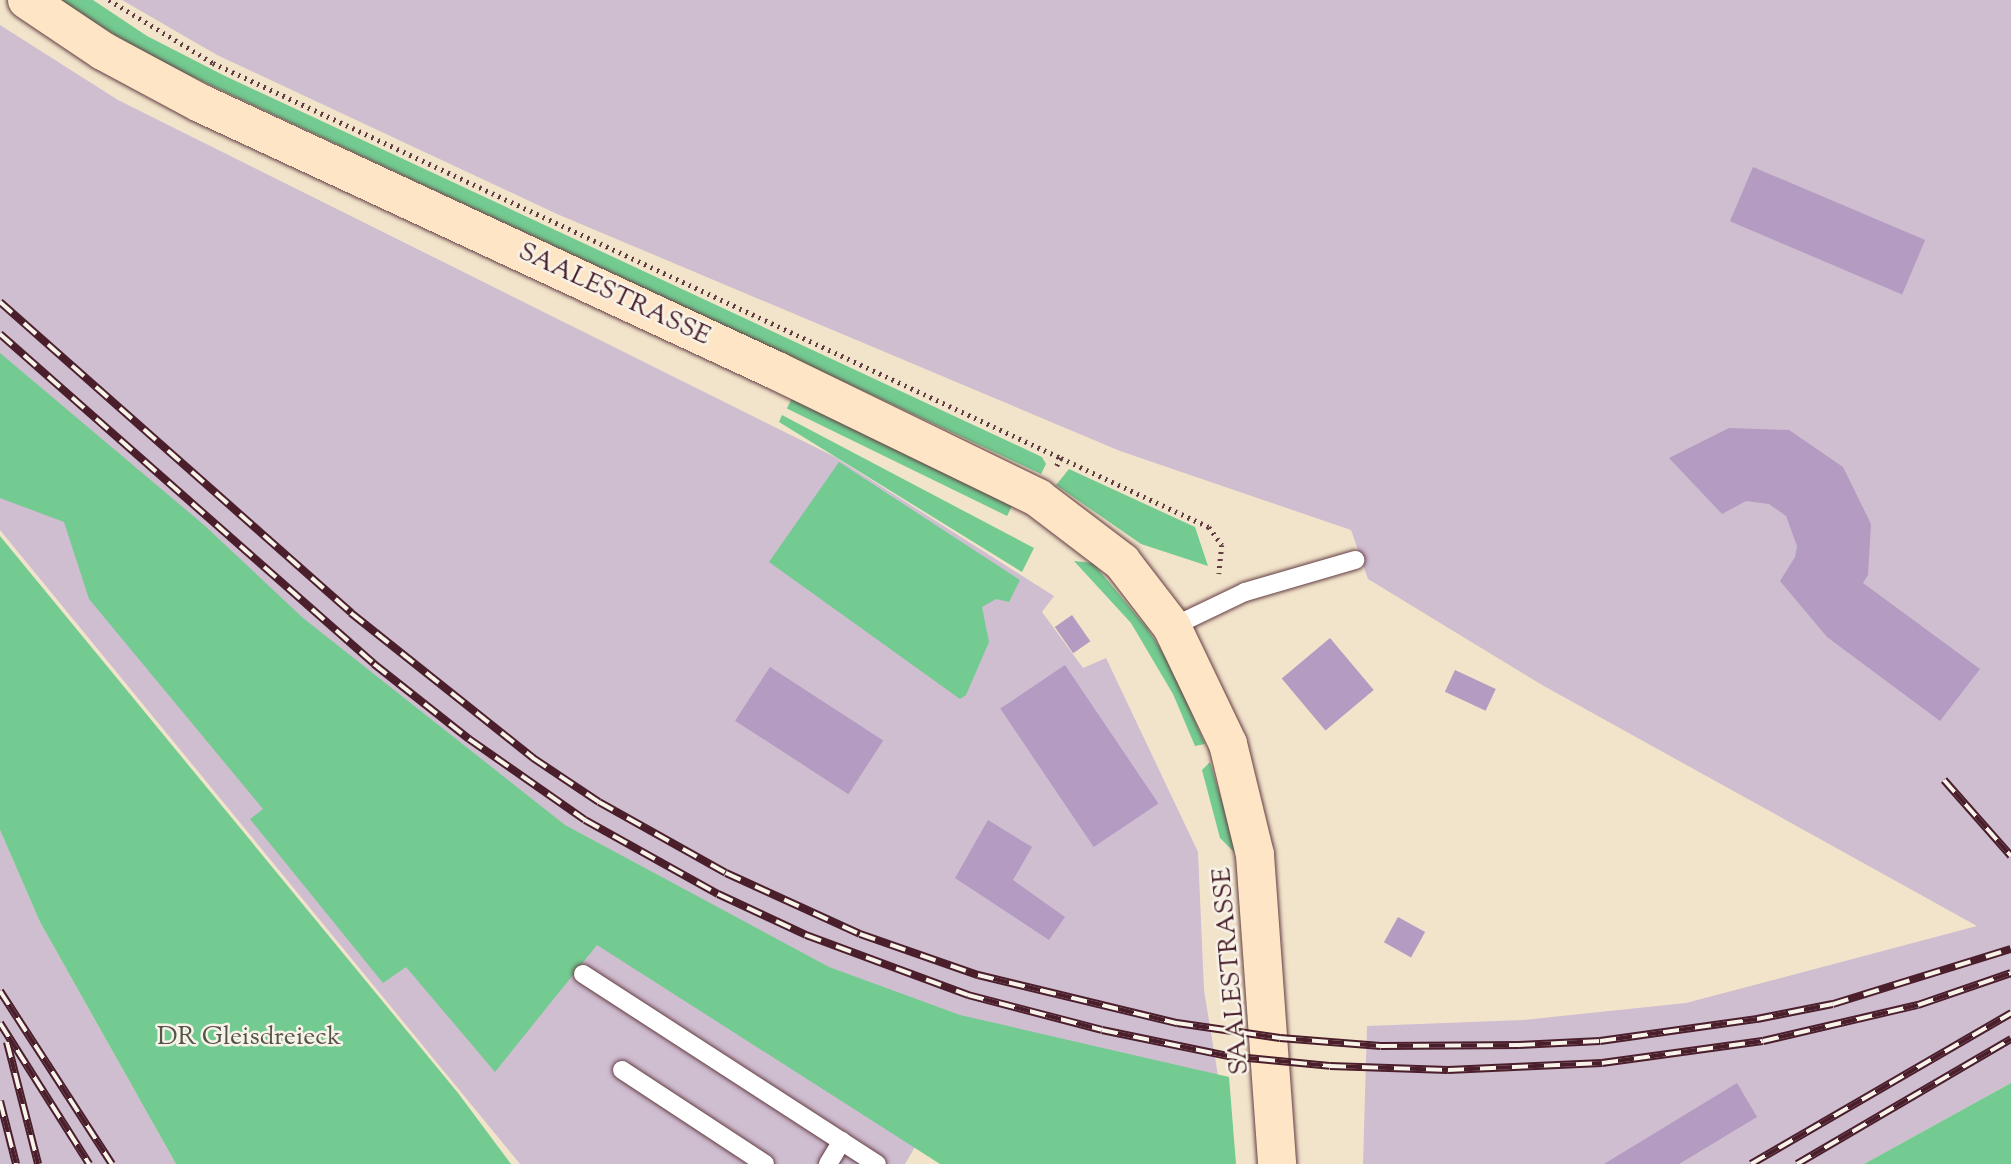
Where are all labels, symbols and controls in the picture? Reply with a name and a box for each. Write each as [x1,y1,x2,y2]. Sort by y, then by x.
street label: SAALESTRASSE [513,237,715,353]
street label: SAALESTRASSE [1207,866,1257,1076]
park label: DR Gleisdreieck [157,1022,341,1054]

